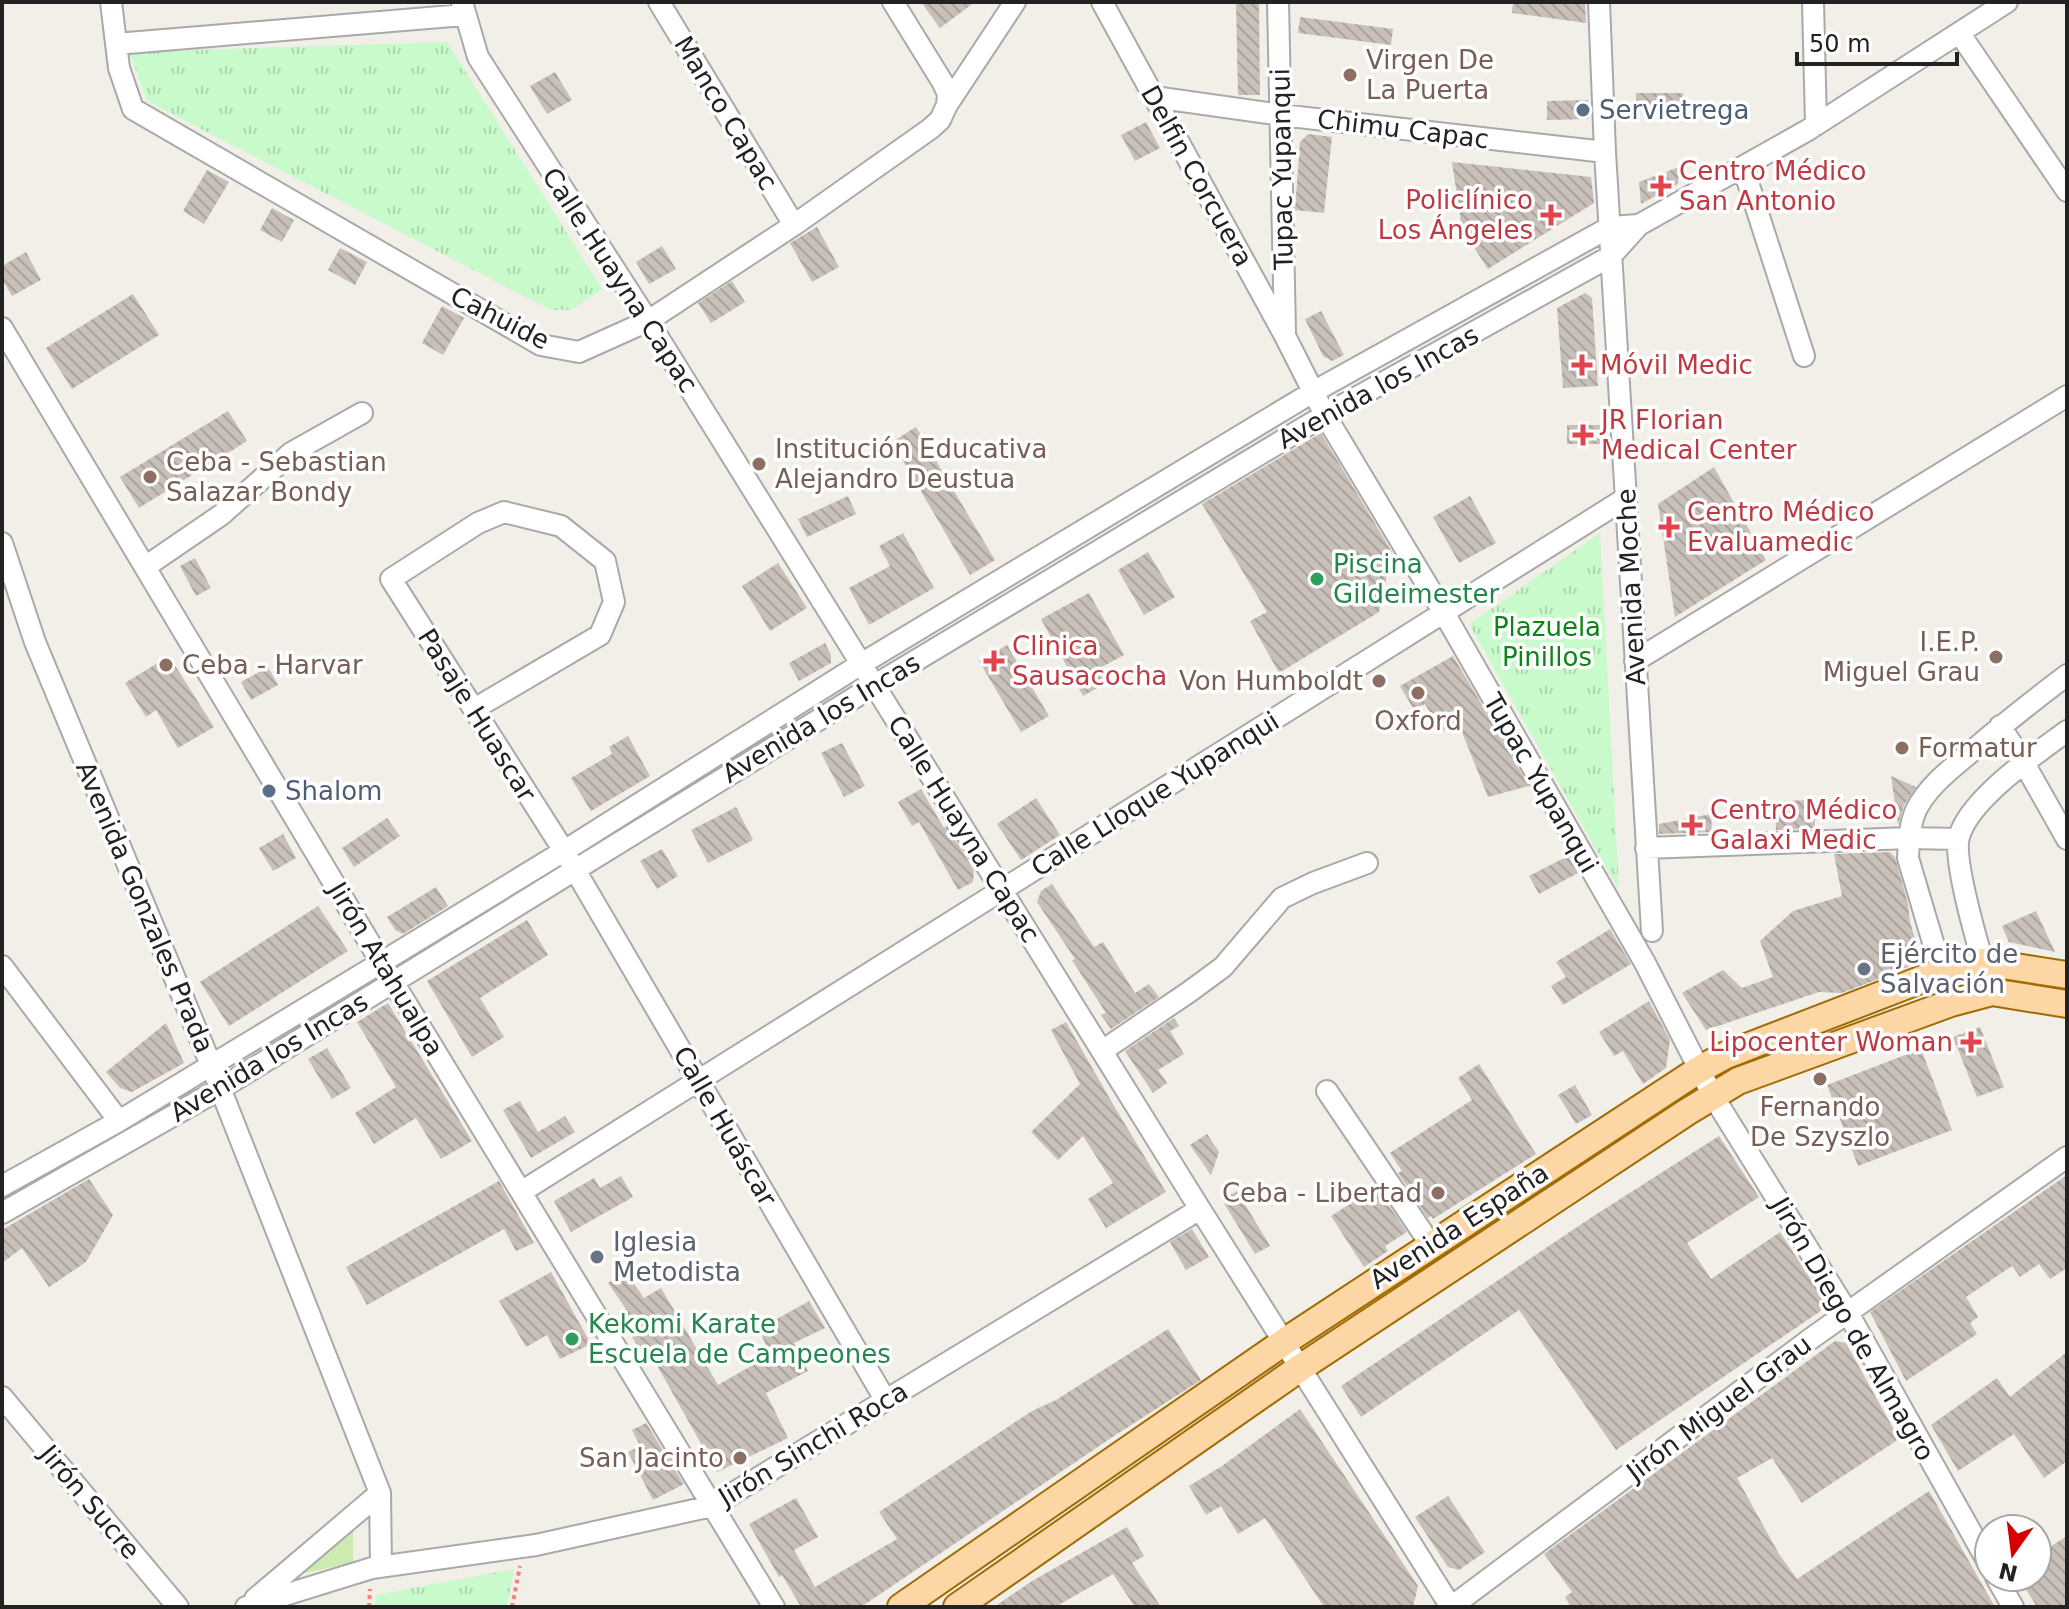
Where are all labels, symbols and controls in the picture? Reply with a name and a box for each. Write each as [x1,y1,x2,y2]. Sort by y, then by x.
scale bar [1797,16,1957,66]
text: 50 m [1809,30,1871,58]
street label: Manco Capac [668,31,784,195]
place label: Virgen De La Puerta [1366,45,1494,105]
marker: Virgen De La Puerta [1341,66,1359,84]
street label: Tupac Yupanqui [1265,68,1299,271]
street label: Delfin Corcuera [1135,80,1259,272]
place label: Servietrega [1599,95,1750,125]
marker: Servietrega [1574,101,1592,119]
street label: Chimu Capac [1315,104,1491,154]
place label: Centro Médico San Antonio [1679,156,1866,216]
street label: Calle Huayna Capac [536,162,704,398]
marker: Centro Médico San Antonio [1650,175,1672,197]
place label: Policlínico Los Ángeles [1378,185,1533,245]
marker: Policlínico Los Ángeles [1540,204,1562,226]
street label: Cahuide [446,280,554,356]
street label: Avenida los Incas [1272,319,1484,455]
place label: Móvil Medic [1600,350,1753,380]
marker: Móvil Medic [1571,354,1593,376]
place label: JR Florian Medical Center [1599,405,1797,465]
marker: JR Florian Medical Center [1572,424,1594,446]
place label: Institución Educativa Alejandro Deustua [775,434,1047,494]
place label: Ceba - Sebastian Salazar Bondy [166,447,387,507]
marker: Institución Educativa Alejandro Deustua [750,455,768,473]
marker: Ceba - Sebastian Salazar Bondy [141,468,159,486]
street label: Avenida Moche [1611,488,1651,686]
place label: Centro Médico Evaluamedic [1687,497,1874,557]
marker: Centro Médico Evaluamedic [1658,516,1680,538]
place label: Piscina Gildeimester [1333,549,1499,609]
marker: Piscina Gildeimester [1308,570,1326,588]
park label: Plazuela Pinillos [1493,612,1601,672]
street label: Pasaje Huascar [412,623,542,807]
place label: I.E.P. Miguel Grau [1823,627,1980,687]
place label: Clinica Sausacocha [1012,631,1167,691]
street label: Avenida los Incas [717,647,925,789]
marker: I.E.P. Miguel Grau [1987,648,2005,666]
place label: Ceba - Harvar [182,650,363,680]
marker: Clinica Sausacocha [983,650,1005,672]
marker: Ceba - Harvar [157,656,175,674]
place label: Von Humboldt [1179,666,1363,696]
marker: Von Humboldt [1370,672,1388,690]
marker: Oxford [1409,684,1427,702]
street label: Tupac Yupanqui [1477,687,1604,878]
street label: Calle Lloque Yupanqui [1026,705,1284,883]
place label: Oxford [1374,706,1462,736]
street label: Calle Huayna Capac [882,710,1046,948]
place label: Formatur [1918,733,2037,763]
marker: Formatur [1893,739,1911,757]
street label: Avenida Gonzales Prada [70,757,220,1057]
place label: Shalom [285,776,382,806]
marker: Shalom [260,782,278,800]
place label: Centro Médico Galaxi Medic [1710,795,1897,855]
marker: Centro Médico Galaxi Medic [1681,814,1703,836]
street label: Jirón Atahualpa [321,875,450,1061]
place label: Ejército de Salvación [1880,939,2018,999]
marker: Ejército de Salvación [1855,960,1873,978]
street label: Avenida los Incas [165,986,373,1128]
place label: Lipocenter Woman [1709,1027,1953,1057]
marker: Lipocenter Woman [1960,1031,1982,1053]
street label: Calle Huáscar [667,1041,783,1211]
marker: Fernando De Szyszlo [1811,1070,1829,1088]
place label: Fernando De Szyszlo [1750,1092,1890,1152]
street label: Avenida España [1364,1157,1554,1295]
place label: Ceba - Libertad [1222,1178,1422,1208]
marker: Ceba - Libertad [1429,1184,1447,1202]
street label: Jirón Diego de Almagro [1764,1190,1941,1466]
place label: Iglesia Metodista [613,1227,741,1287]
marker: Iglesia Metodista [588,1248,606,1266]
place label: Kekomi Karate Escuela de Campeones [588,1309,891,1369]
street label: Jirón Miguel Grau [1619,1329,1817,1488]
marker: Kekomi Karate Escuela de Campeones [563,1330,581,1348]
street label: Jirón Sinchi Roca [711,1376,913,1513]
street label: Jirón Sucre [33,1438,146,1565]
place label: San Jacinto [579,1443,724,1473]
marker: San Jacinto [731,1449,749,1467]
north arrow [1973,1513,2053,1593]
text: N [1996,1558,2020,1586]

